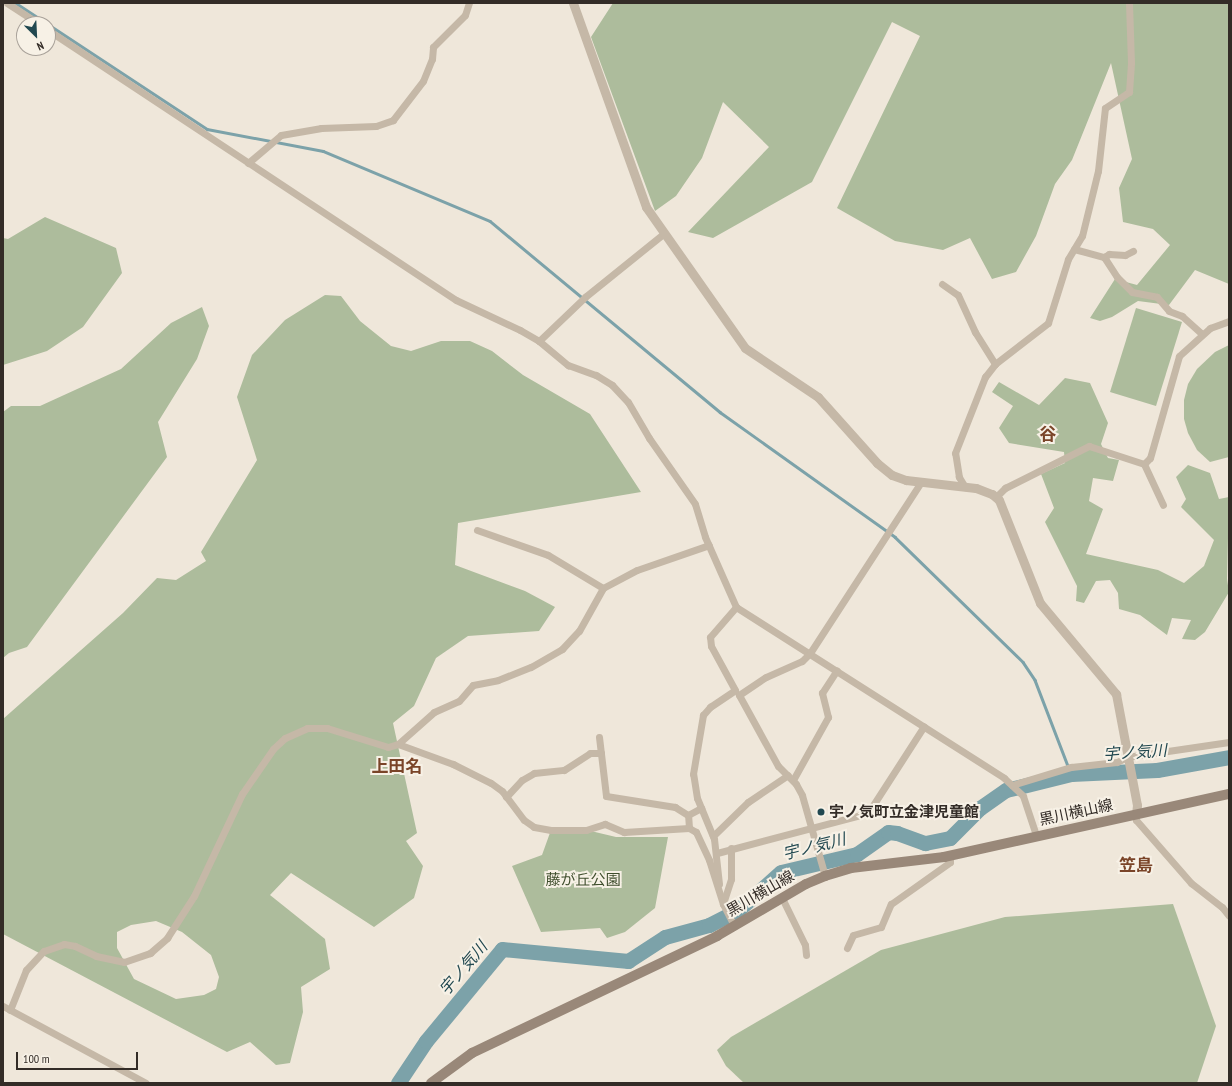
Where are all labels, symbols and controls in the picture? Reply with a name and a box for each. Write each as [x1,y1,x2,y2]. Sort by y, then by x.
north arrow [16,16,56,56]
text: N [35,38,46,54]
district label: 谷 [1040,425,1056,445]
water label: 宇ノ気川 [1102,740,1168,764]
district label: 上田名 [372,757,422,777]
street label: 黒川横山線 [1037,795,1115,829]
place label: 宇ノ気町立金津児童館 [829,803,979,821]
marker: 宇ノ気町立金津児童館 [816,807,826,817]
water label: 宇ノ気川 [781,829,847,863]
district label: 笠島 [1119,856,1153,876]
street label: 黒川横山線 [723,866,797,920]
park label: 藤が丘公園 [546,871,620,889]
water label: 宇ノ気川 [435,937,491,999]
scale bar [18,1044,140,1070]
text: 100 m [23,1051,50,1066]

